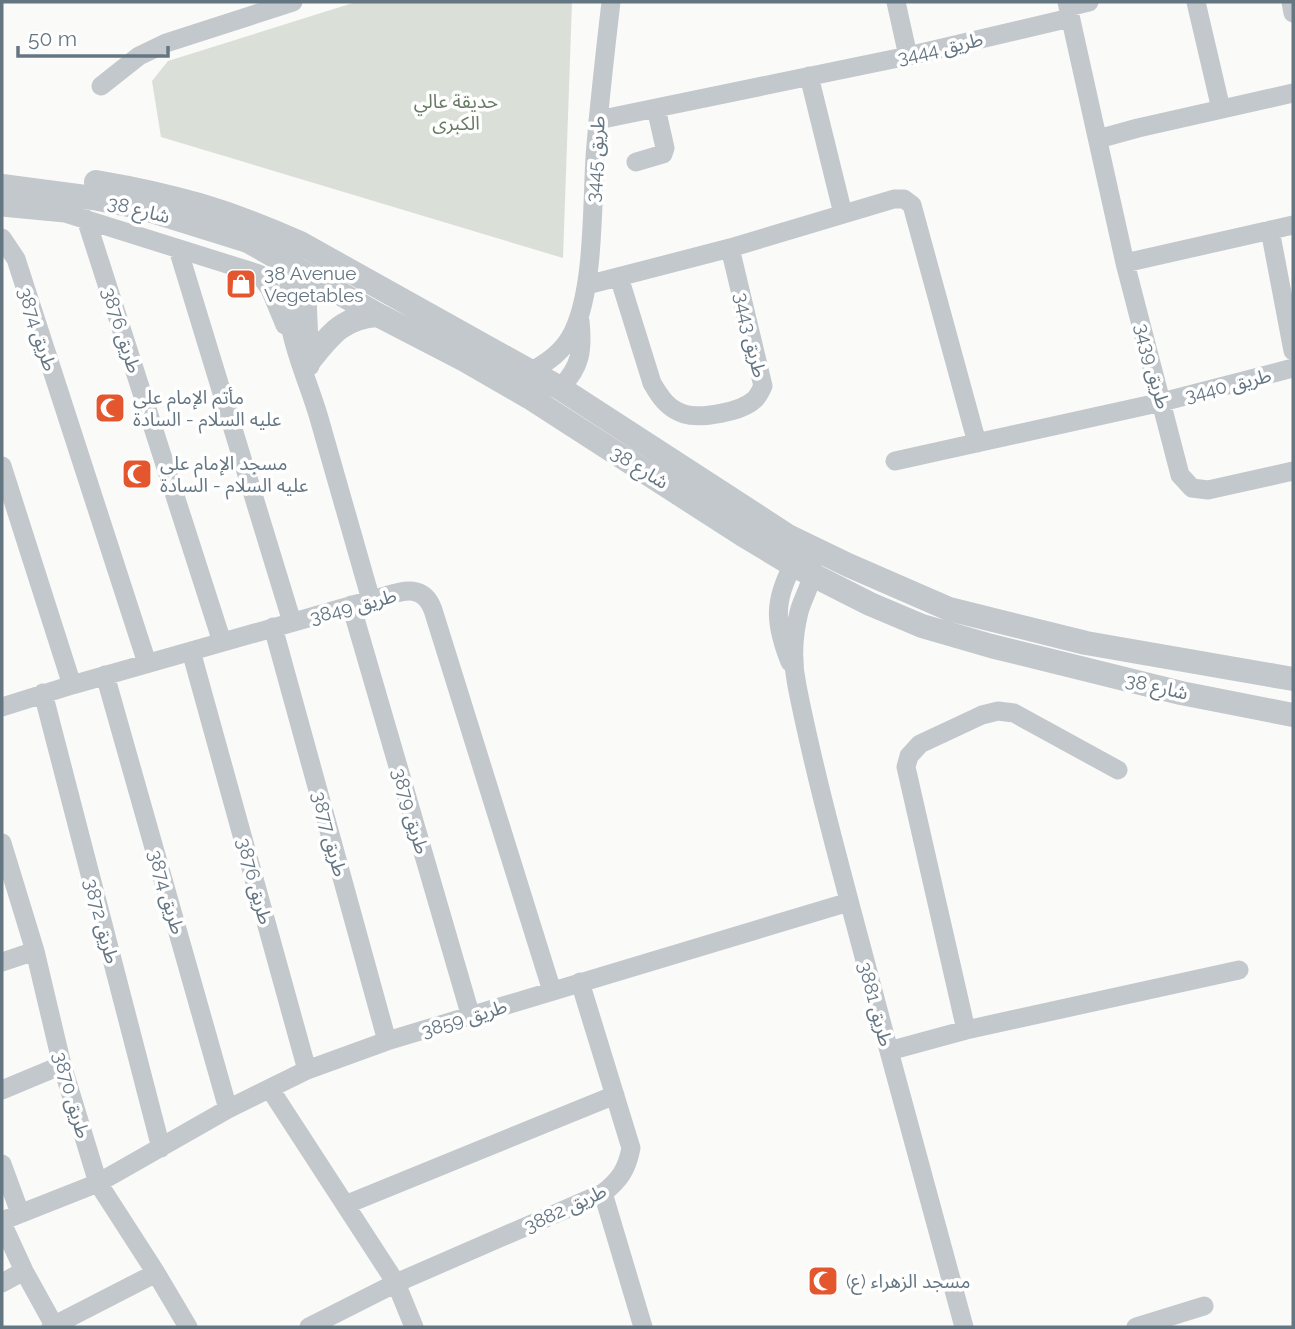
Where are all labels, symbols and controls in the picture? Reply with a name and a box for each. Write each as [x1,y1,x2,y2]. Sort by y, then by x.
scale bar [18,14,168,58]
text: 50 m [28,26,77,51]
street label: طريق 3444 [895,27,985,69]
park label: حديقة عالي الكبرى [414,90,498,135]
street label: طريق 3445 [581,115,610,203]
street label: شارع 38 [105,191,172,230]
place label: 38 Avenue Vegetables [264,262,364,306]
shop icon: 38 Avenue Vegetables [224,267,258,301]
street label: طريق 3874 [13,284,62,374]
street label: طريق 3876 [97,284,146,376]
street label: طريق 3443 [730,290,772,380]
street label: طريق 3439 [1130,321,1175,411]
street label: طريق 3440 [1183,364,1274,407]
place label: مأتم الإمام علي عليه السلام - السادة [133,386,281,434]
mosque icon: مأتم الإمام علي عليه السلام - السادة [93,391,127,425]
street label: شارع 38 [606,441,673,496]
place label: مسجد الإمام علي عليه السلام - السادة [160,452,308,500]
mosque icon: مسجد الإمام علي عليه السلام - السادة [120,457,154,491]
street label: طريق 3849 [307,584,399,629]
street label: شارع 38 [1123,668,1190,707]
street label: طريق 3879 [387,765,434,857]
street label: طريق 3877 [307,789,352,879]
street label: طريق 3876 [232,835,277,927]
street label: طريق 3874 [144,847,190,937]
street label: طريق 3872 [79,876,124,966]
street label: طريق 3881 [853,959,898,1049]
street label: طريق 3859 [418,994,510,1042]
street label: طريق 3870 [48,1049,95,1141]
street label: طريق 3882 [520,1179,610,1238]
mosque icon: مسجد الزهراء (ع) [806,1264,840,1298]
place label: مسجد الزهراء (ع) [846,1270,970,1295]

